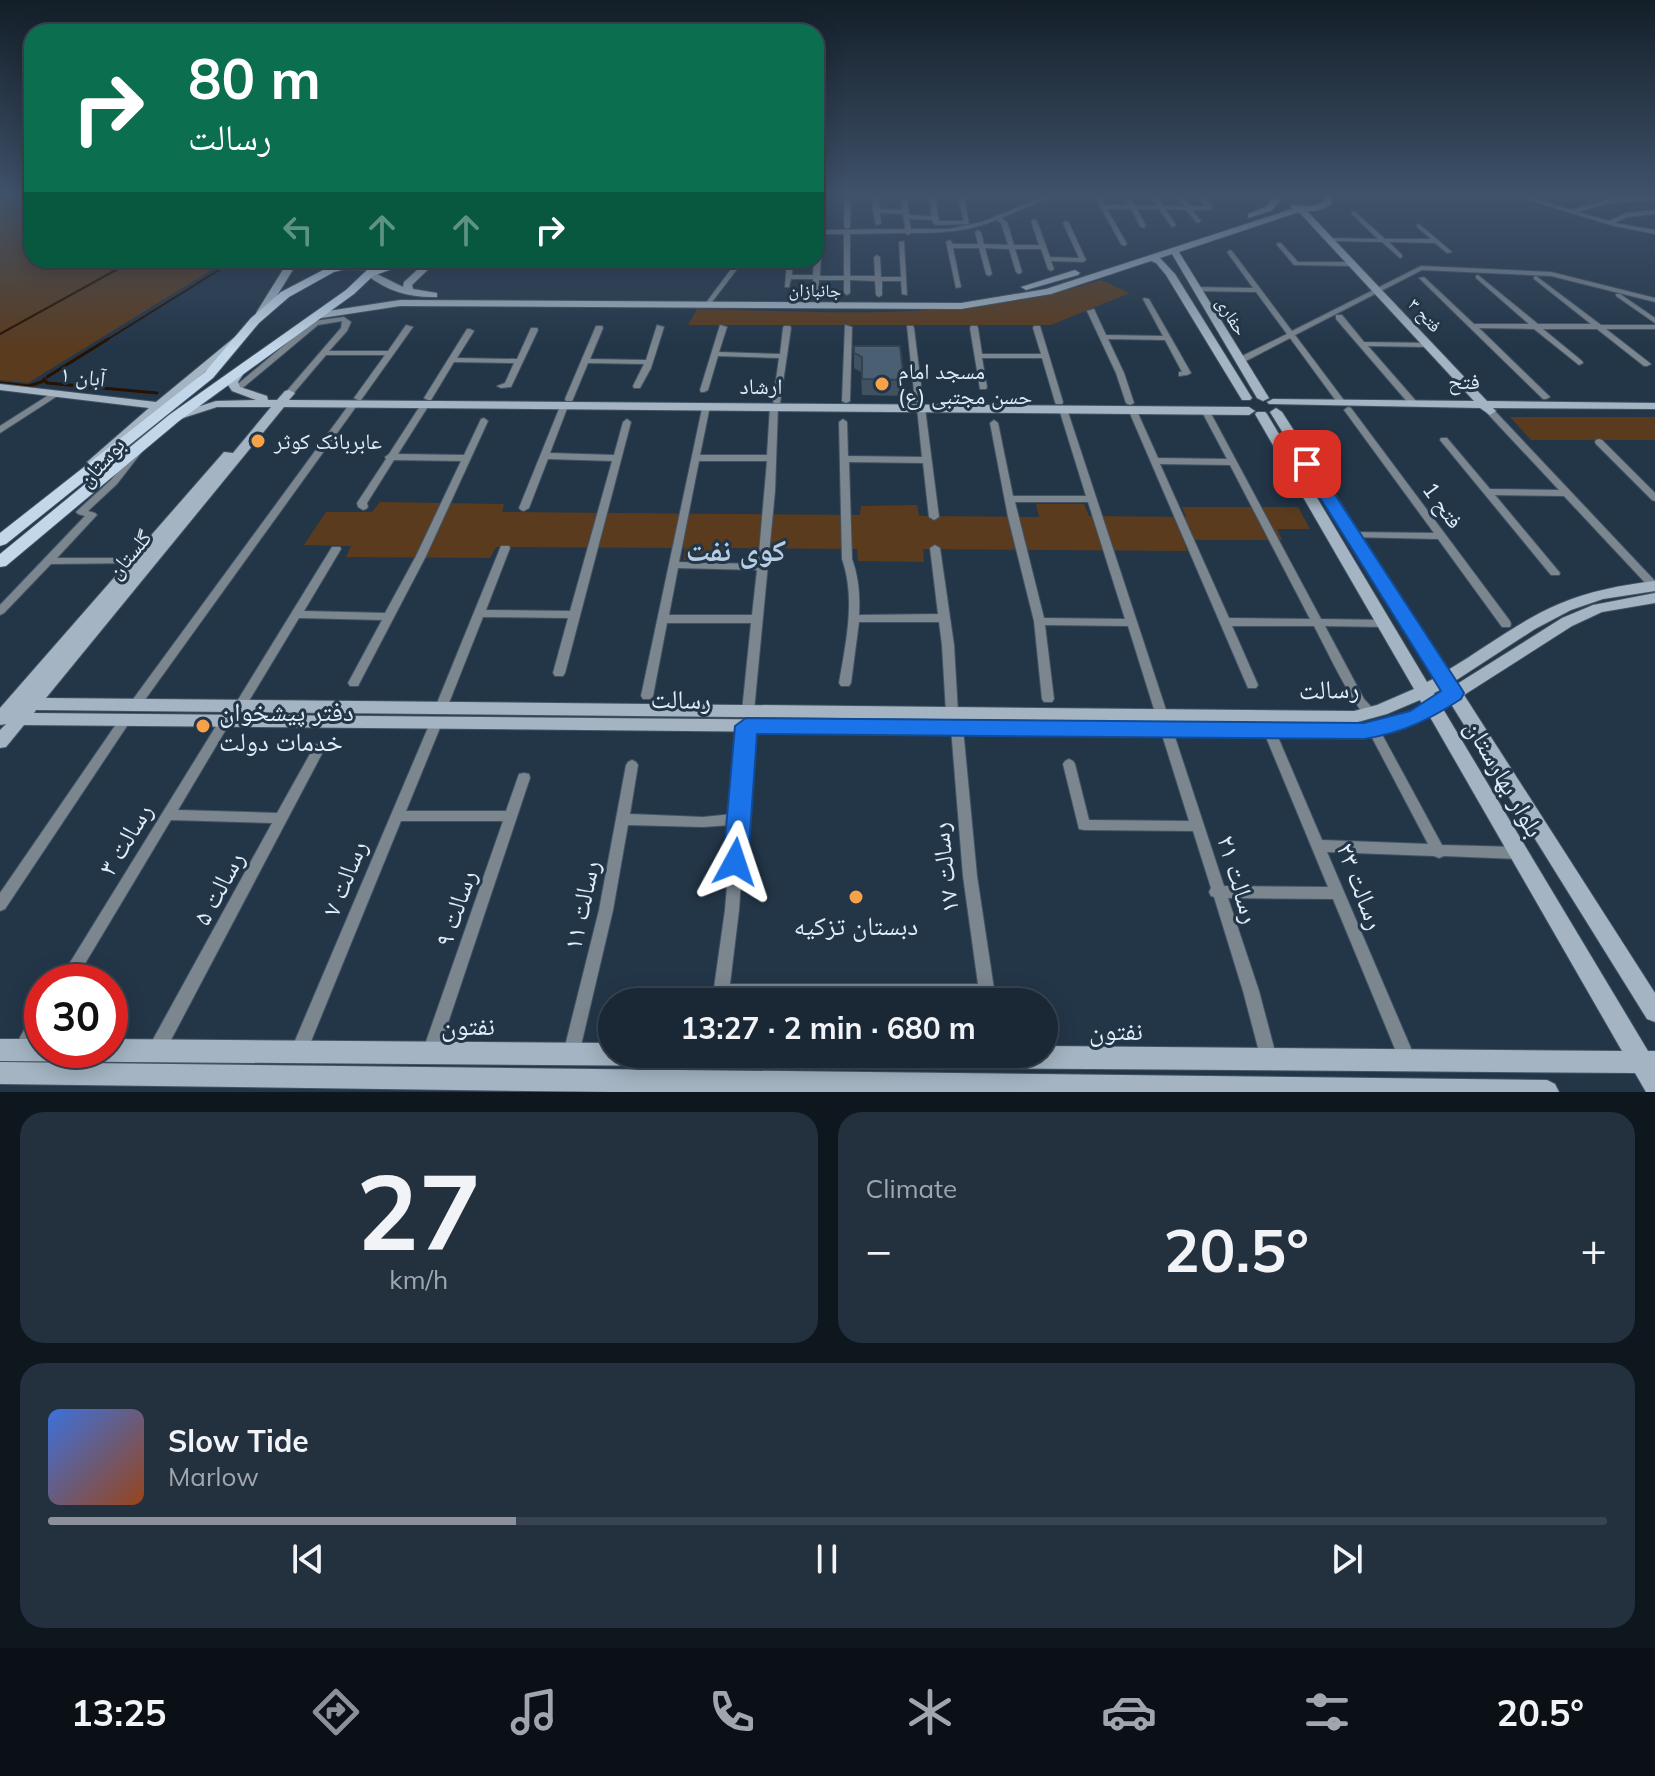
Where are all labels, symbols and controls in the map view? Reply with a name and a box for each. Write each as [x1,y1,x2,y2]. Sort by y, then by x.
text: 80 m [188,43,321,113]
icon: right [56,56,160,160]
text: رسالت [188,114,272,159]
icon: left [276,208,320,252]
icon: ahead [360,208,404,252]
icon: ahead [444,208,488,252]
icon: right [528,208,572,252]
street label: جانبازان [789,278,841,302]
street label: حفاری [1211,293,1253,339]
street label: فتح ۳ [1403,293,1447,338]
place label: مسجد امام حسن مجتبی (ع) [898,357,1032,410]
street label: آبان ۱ [59,359,108,393]
street label: فتح [1448,367,1480,395]
street label: ارشاد [740,372,782,400]
marker: مسجد امام حسن مجتبی (ع) [873,375,891,393]
place label: عابربانک کوثر [273,427,382,455]
pin [1273,430,1341,498]
street label: بوستان [71,431,131,493]
marker: عابربانک کوثر [249,432,267,450]
icon: arrive [1285,442,1329,486]
street label: فتح 1 [1417,476,1469,534]
street label: گلستان [100,524,158,584]
district label: کوی نفت [686,531,786,569]
street label: رسالت [1298,671,1360,707]
street label: رسالت [650,682,712,716]
place label: دفتر پیشخوان خدمات دولت [219,695,354,758]
street label: بلوار بهارستان [1458,713,1552,843]
marker: دفتر پیشخوان خدمات دولت [194,717,212,735]
street label: رسالت ۳ [91,797,159,881]
position arrow [693,820,777,904]
street label: رسالت ۱۷ [922,821,966,915]
street label: رسالت ۲۱ [1210,831,1268,927]
street label: رسالت ۷ [314,835,374,921]
street label: رسالت ۲۳ [1329,838,1393,934]
street label: رسالت ۵ [185,845,251,931]
street label: رسالت ۱۱ [555,857,607,953]
street label: رسالت ۹ [427,865,483,951]
marker: دبستان تزکیه [847,888,865,906]
place label: دبستان تزکیه [794,909,918,942]
speed limit sign: 30 [24,964,128,1068]
street label: نفتون [441,1009,495,1042]
text: 13:27 · 2 min · 680 m [680,1009,976,1047]
street label: نفتون [1089,1014,1143,1047]
text: 27 [356,1145,481,1276]
text: Climate [866,1172,957,1205]
text: 20.5° [1163,1212,1309,1287]
text: − [866,1222,892,1277]
text: + [1581,1222,1607,1277]
text: km/h [389,1263,448,1296]
text: Slow Tide [168,1422,309,1460]
text: Marlow [168,1460,259,1493]
icon: previous [286,1537,330,1581]
icon: pause [805,1537,849,1581]
icon: next [1325,1537,1369,1581]
icon: directions [308,1684,364,1740]
icon: music [506,1684,562,1740]
icon: phone [704,1684,760,1740]
icon: climate [902,1684,958,1740]
icon: car [1101,1684,1157,1740]
icon: filters [1299,1684,1355,1740]
text: 13:25 [71,1690,166,1735]
text: 20.5° [1497,1690,1584,1735]

